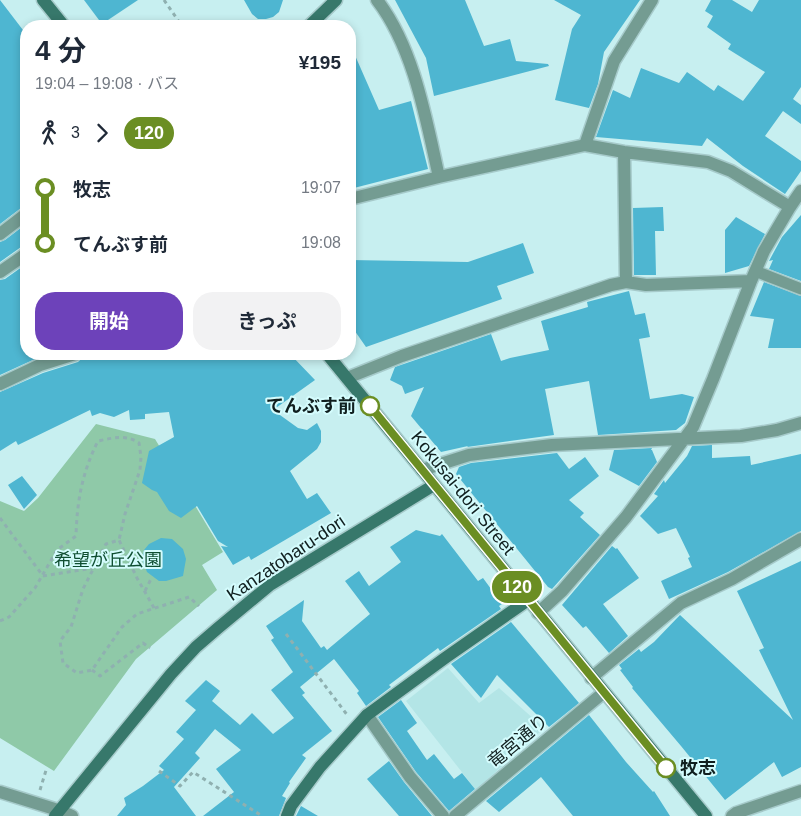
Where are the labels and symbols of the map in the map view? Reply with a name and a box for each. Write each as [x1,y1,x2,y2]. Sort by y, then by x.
place label: てんぶす前 [266,396,356,416]
marker: てんぶす前 [360,396,380,416]
street label: Kokusai-dori Street [407,427,519,559]
street label: Kanzatobaru-dori [223,511,349,605]
park label: 希望が丘公園 [54,550,162,570]
line badge: 120 [488,571,546,603]
street label: 竜宮通り [484,710,552,772]
marker: 牧志 [656,758,676,778]
place label: 牧志 [680,758,716,778]

